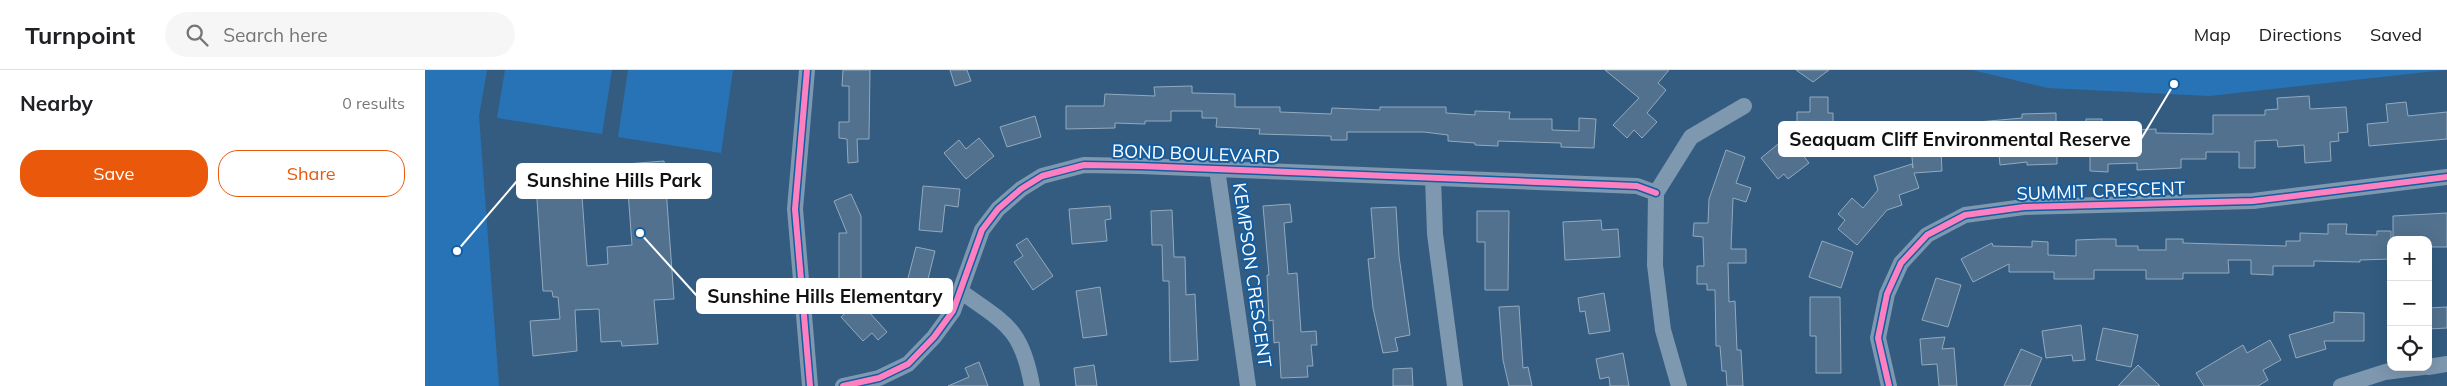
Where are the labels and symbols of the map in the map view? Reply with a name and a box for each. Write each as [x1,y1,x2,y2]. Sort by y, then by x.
callout: Seaquam Cliff Environmental Reserve [1779,122,2141,156]
text: Seaquam Cliff Environmental Reserve [1789,127,2131,151]
street label: BOND BOULEVARD [1112,139,1280,168]
callout: Sunshine Hills Park [517,164,711,198]
text: Sunshine Hills Park [527,168,702,192]
street label: SUMMIT CRESCENT [2016,176,2186,205]
street label: KEMPSON CRESCENT [1228,181,1277,369]
callout: Sunshine Hills Elementary [697,279,952,313]
text: Sunshine Hills Elementary [707,284,943,308]

